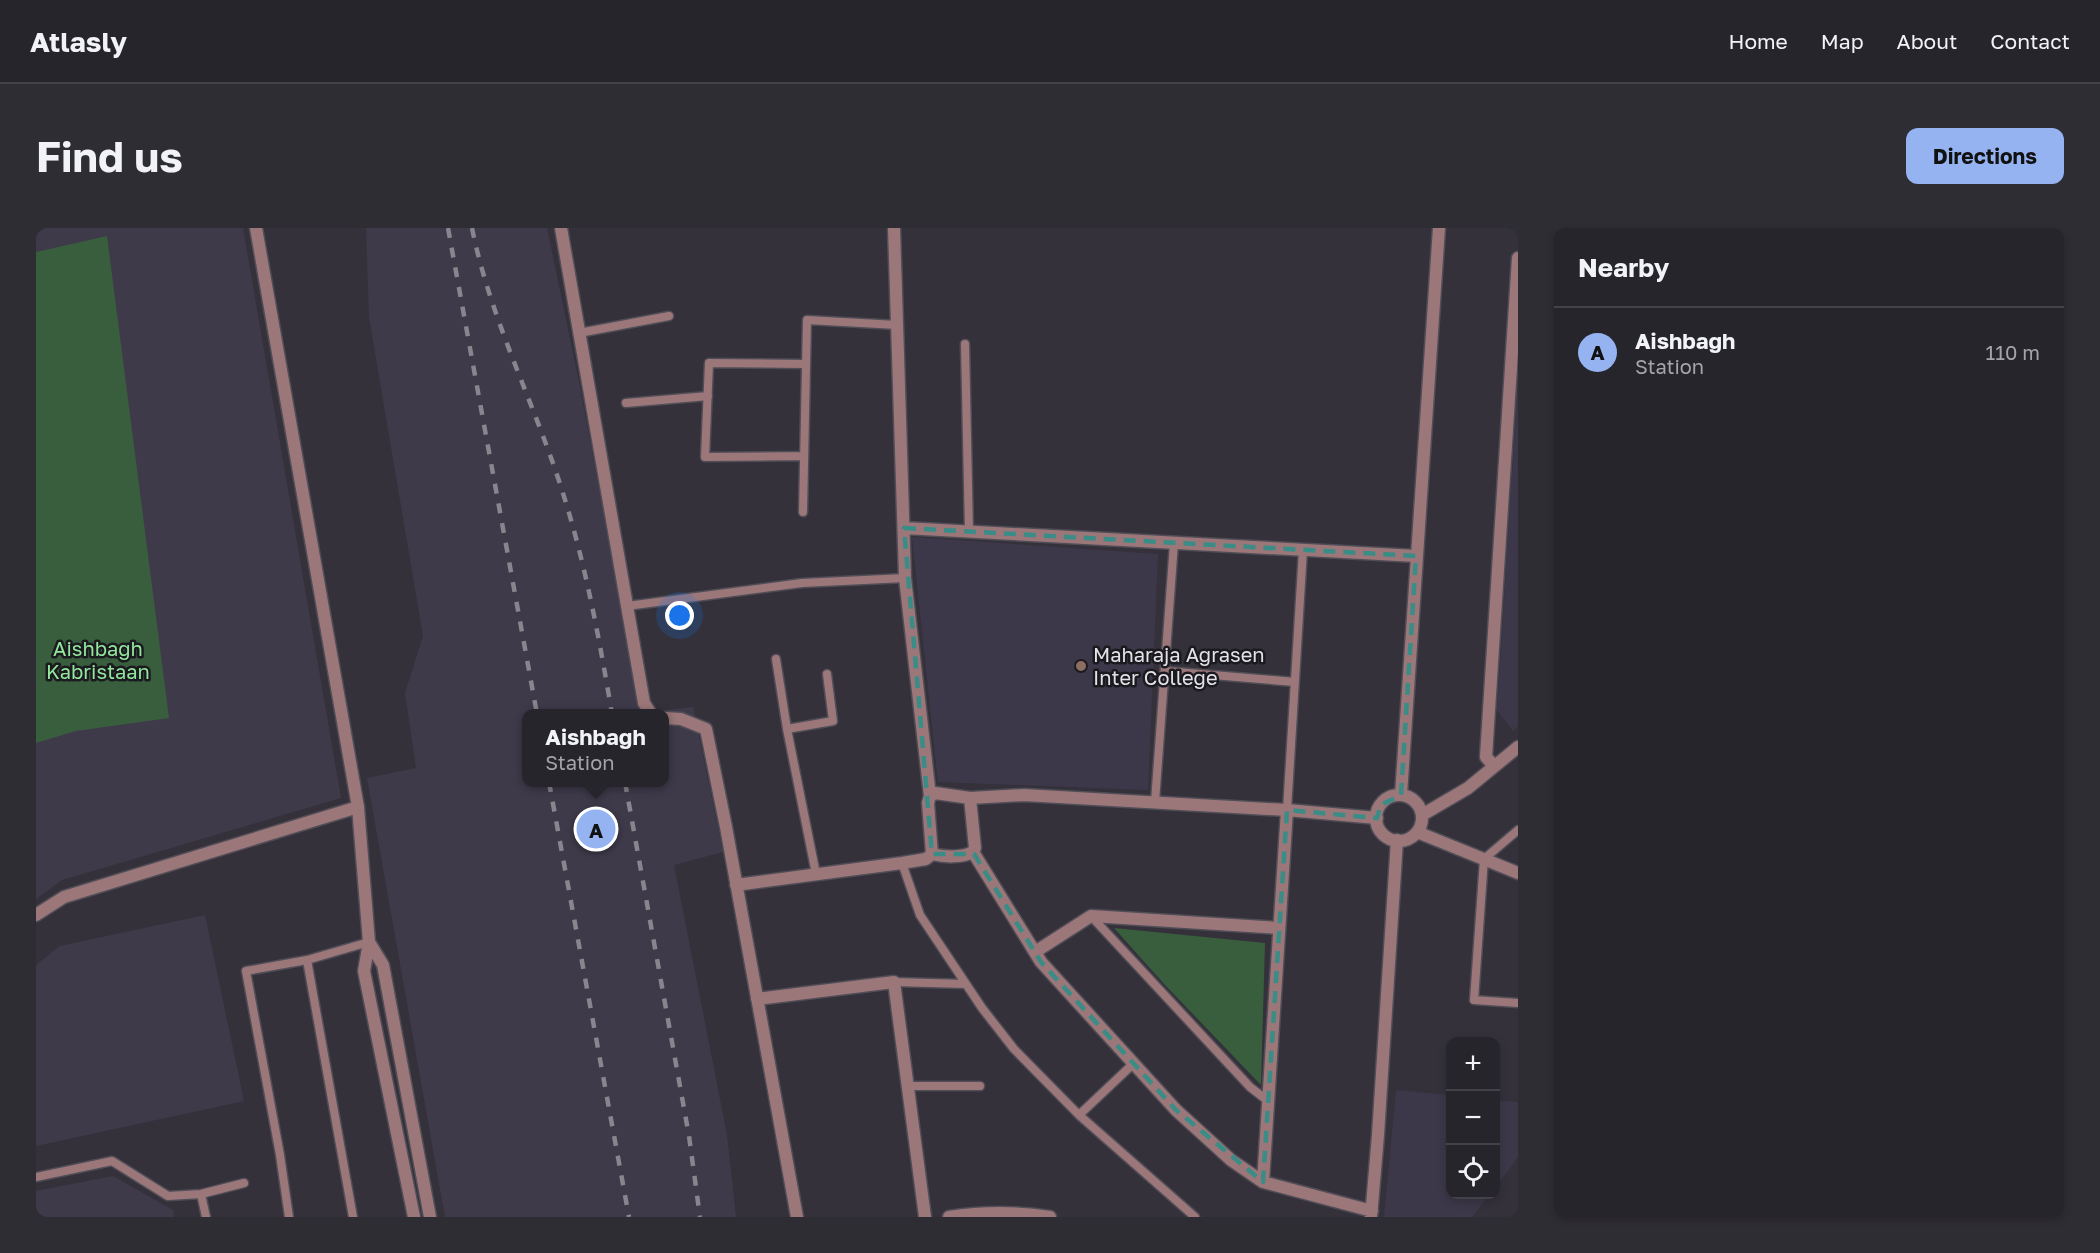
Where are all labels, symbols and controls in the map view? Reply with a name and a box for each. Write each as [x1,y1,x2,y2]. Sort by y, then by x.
text: Atlasly [30,25,127,58]
text: Home [1728,28,1788,54]
text: Map [1821,28,1864,54]
text: About [1897,28,1957,54]
text: Contact [1990,28,2070,54]
button: Directions [1906,128,2064,184]
text: Find us [36,131,183,181]
text: Nearby [1578,252,1669,283]
text: Aishbagh [1635,327,1735,354]
text: A [1590,340,1605,364]
text: 110 m [1986,340,2040,364]
text: Station [1635,354,1704,378]
your location [665,601,694,630]
park label: Aishbagh Kabristaan [46,636,150,683]
place label: Maharaja Agrasen Inter College [1093,642,1265,689]
marker: Maharaja Agrasen Inter College [1074,659,1088,673]
popup [522,709,669,787]
text: Aishbagh [545,723,646,750]
text: Station [545,750,614,774]
pin: A [576,806,616,852]
map controls [1446,1037,1500,1199]
button: + [1446,1037,1500,1091]
button: − [1446,1091,1500,1145]
button: locate [1446,1145,1500,1199]

